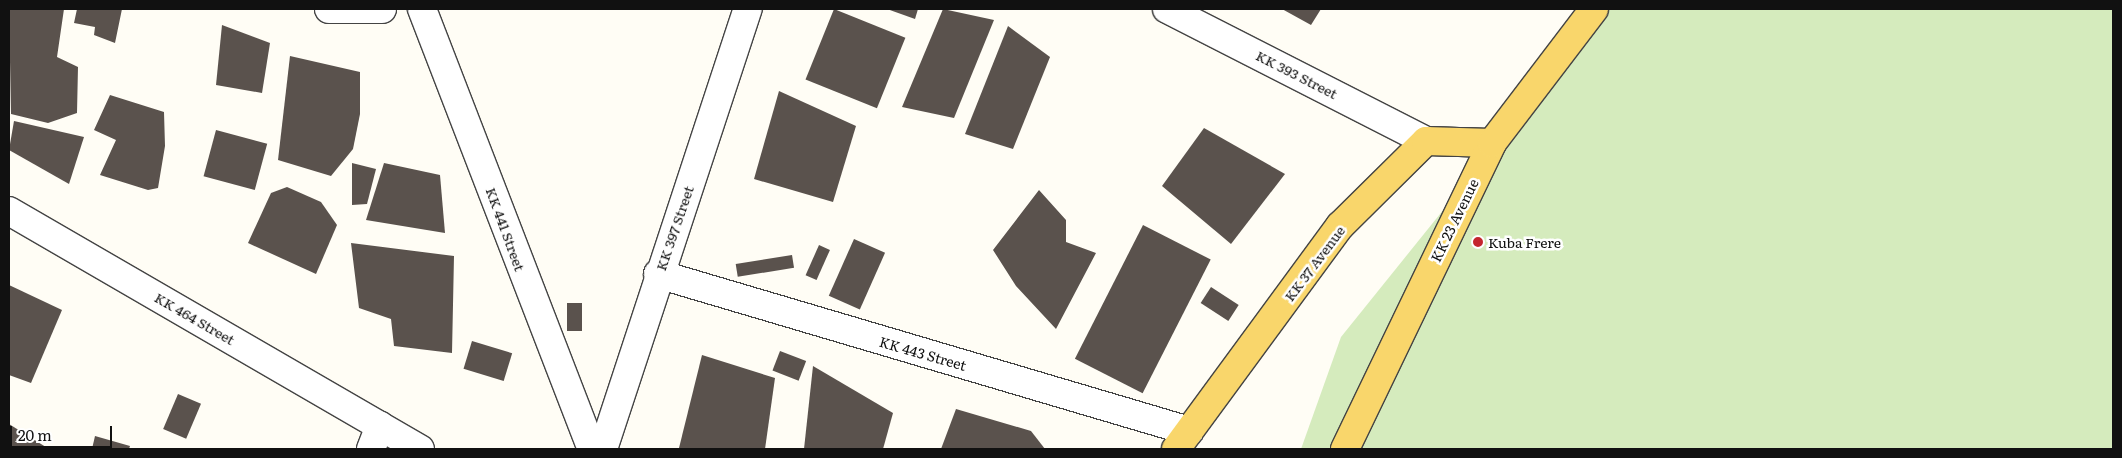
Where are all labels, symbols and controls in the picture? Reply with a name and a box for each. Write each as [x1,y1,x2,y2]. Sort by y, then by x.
street label: KK 393 Street [1253,46,1341,102]
street label: KK 23 Avenue [1427,176,1481,264]
street label: KK 397 Street [652,183,696,273]
street label: KK 441 Street [483,185,529,273]
street label: KK 37 Avenue [1280,222,1348,304]
place label: Kuba Frere [1488,234,1561,250]
marker: Kuba Frere [1472,236,1484,248]
street label: KK 464 Street [152,288,238,348]
street label: KK 443 Street [878,333,968,373]
scale bar [12,416,115,448]
text: 20 m [18,423,52,446]

